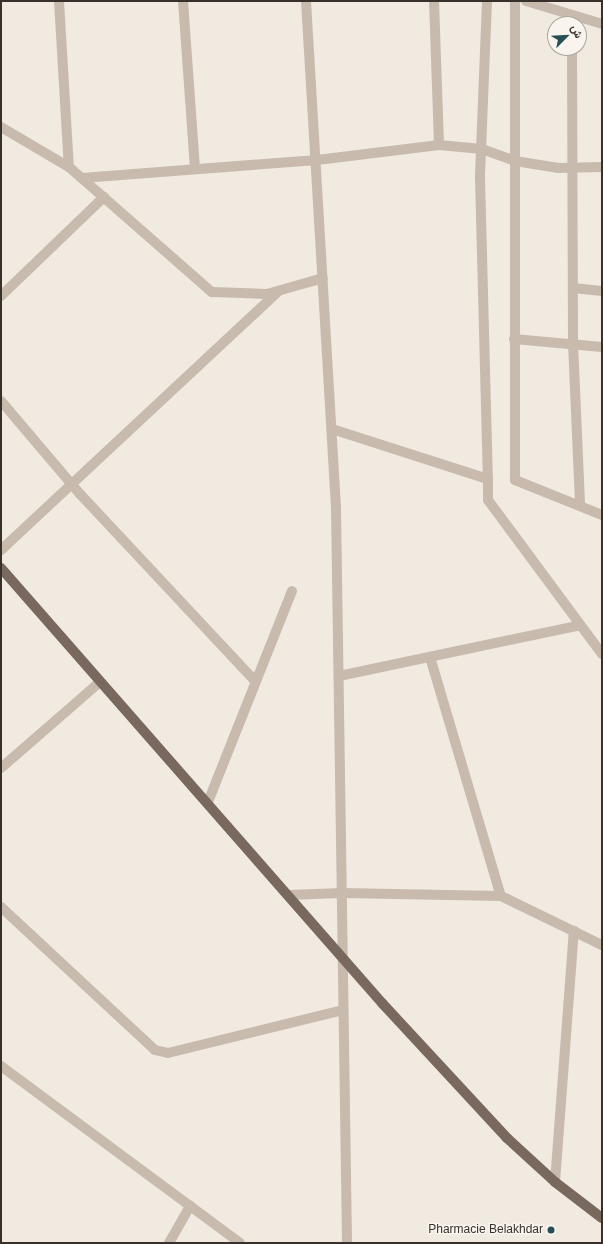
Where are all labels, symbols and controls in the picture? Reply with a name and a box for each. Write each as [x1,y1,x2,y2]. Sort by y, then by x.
north arrow [547,16,587,56]
text: ش [569,23,585,40]
place label: Pharmacie Belakhdar [428,1223,543,1237]
marker: Pharmacie Belakhdar [546,1225,556,1235]

